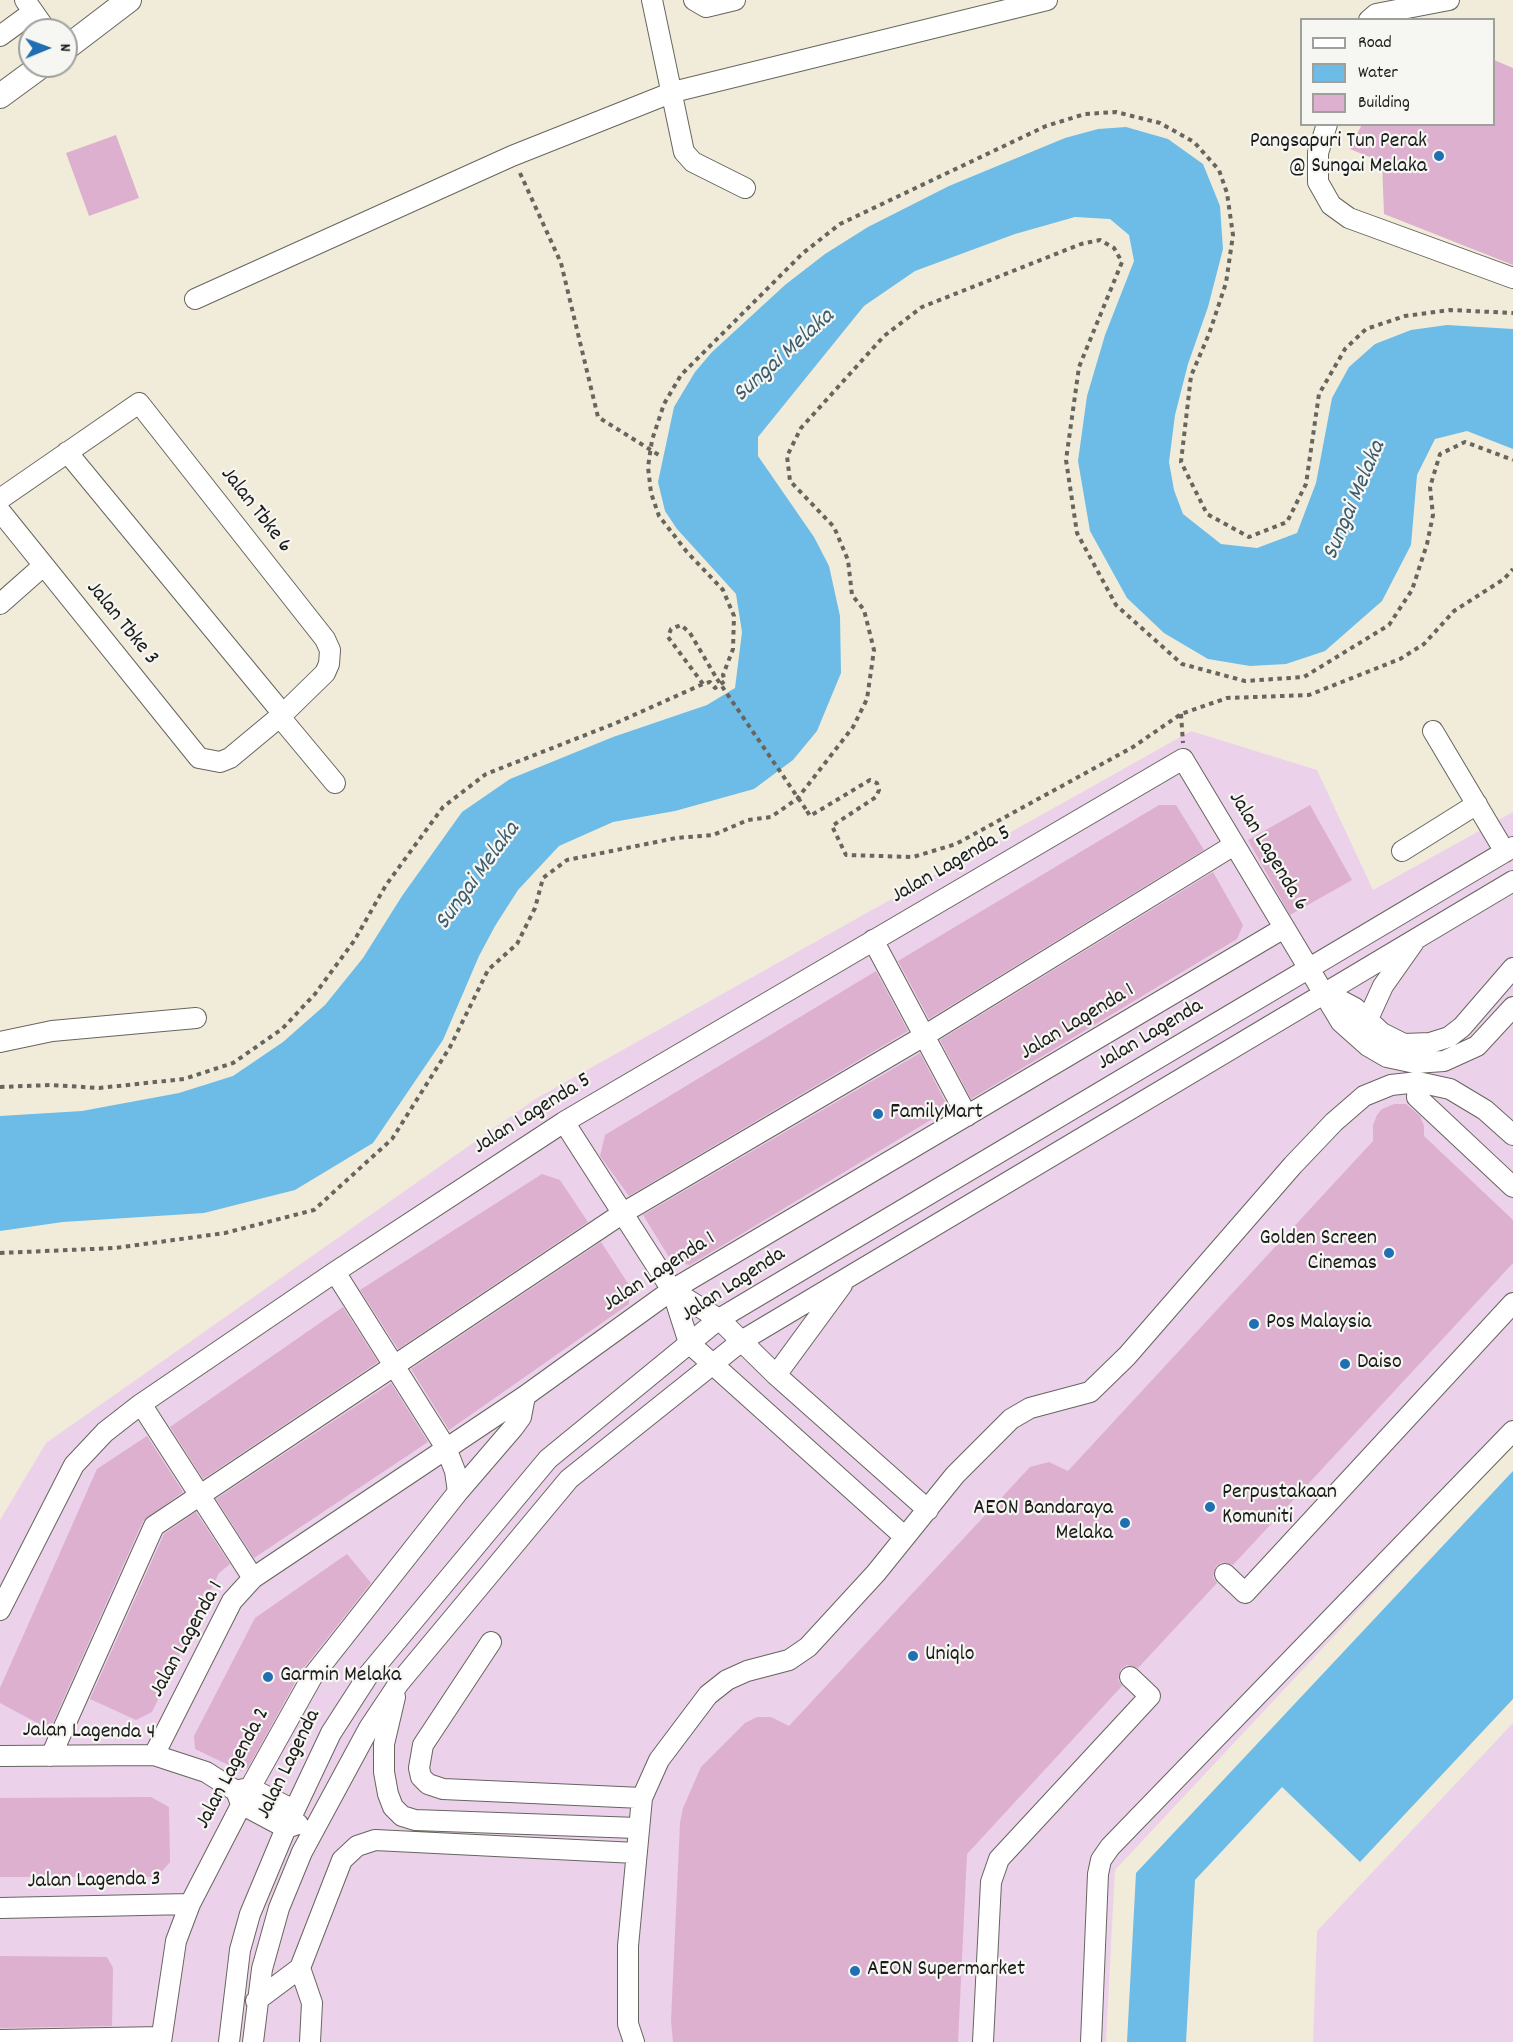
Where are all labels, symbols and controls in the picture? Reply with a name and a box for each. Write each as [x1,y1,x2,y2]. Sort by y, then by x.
north arrow [18,18,78,78]
legend [1300,18,1495,126]
text: Road [1358,31,1392,56]
text: N [53,44,76,52]
text: Water [1358,61,1398,86]
text: Building [1358,91,1410,116]
place label: Pangsapuri Tun Perak @ Sungai Melaka [1250,130,1427,182]
marker: Pangsapuri Tun Perak @ Sungai Melaka [1432,149,1446,163]
water label: Sungai Melaka [728,304,842,410]
water label: Sungai Melaka [1318,437,1394,565]
street label: Jalan Tbke 6 [213,463,297,559]
street label: Jalan Tbke 3 [79,576,163,672]
street label: Jalan Lagenda 6 [1221,788,1313,916]
water label: Sungai Melaka [430,817,528,937]
street label: Jalan Lagenda 5 [887,821,1017,911]
street label: Jalan Lagenda 1 [1016,979,1140,1067]
street label: Jalan Lagenda [1093,994,1209,1078]
street label: Jalan Lagenda 5 [469,1068,597,1162]
place label: FamilyMart [890,1101,983,1127]
marker: FamilyMart [871,1107,885,1121]
street label: Jalan Lagenda 1 [599,1227,721,1319]
place label: Golden Screen Cinemas [1259,1227,1377,1278]
street label: Jalan Lagenda [677,1243,791,1329]
marker: Golden Screen Cinemas [1382,1246,1396,1260]
place label: Pos Malaysia [1266,1311,1371,1337]
marker: Pos Malaysia [1247,1317,1261,1331]
place label: Daiso [1357,1351,1402,1377]
marker: Daiso [1338,1357,1352,1371]
place label: Perpustakaan Komuniti [1222,1481,1337,1532]
place label: AEON Bandaraya Melaka [973,1497,1113,1548]
marker: Perpustakaan Komuniti [1203,1500,1217,1514]
marker: AEON Bandaraya Melaka [1118,1516,1132,1530]
street label: Jalan Lagenda 1 [145,1577,231,1703]
place label: Uniqlo [925,1643,975,1669]
marker: Uniqlo [906,1649,920,1663]
place label: Garmin Melaka [280,1664,401,1690]
marker: Garmin Melaka [261,1670,275,1684]
street label: Jalan Lagenda 2 [191,1704,277,1834]
street label: Jalan Lagenda [252,1706,328,1824]
street label: Jalan Lagenda 4 [22,1719,156,1747]
street label: Jalan Lagenda 3 [27,1868,161,1896]
place label: AEON Supermarket [867,1958,1025,1984]
marker: AEON Supermarket [848,1964,862,1978]

